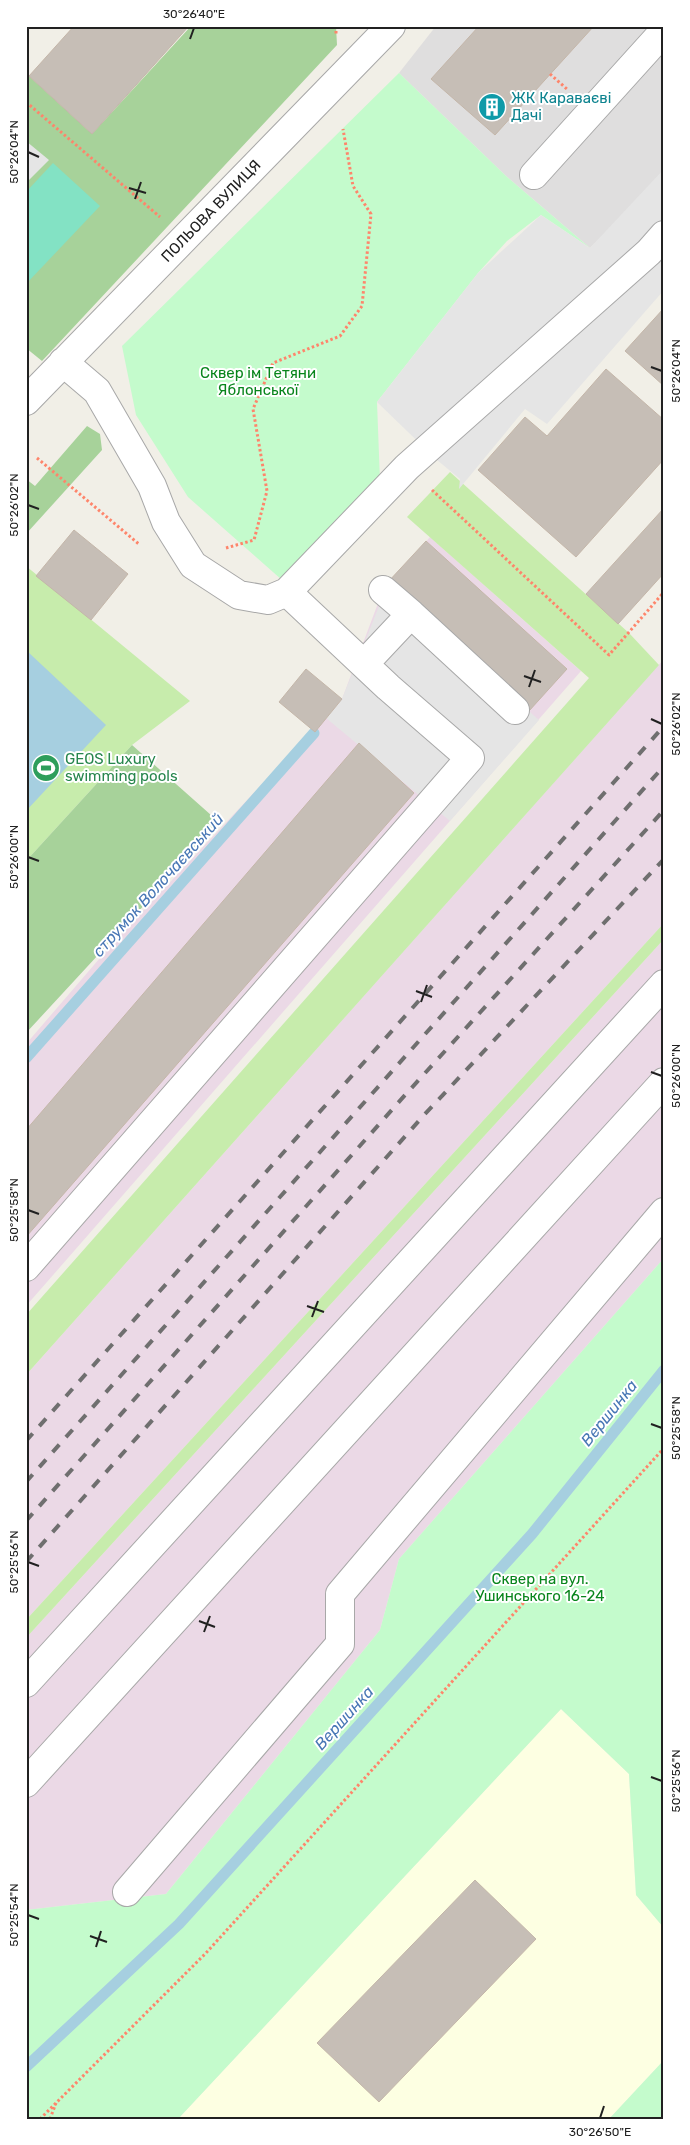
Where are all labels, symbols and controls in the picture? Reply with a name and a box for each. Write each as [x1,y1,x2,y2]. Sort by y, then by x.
text: 30°26'40"E [163,7,225,21]
place label: ЖК Караваєві Дачі [511,89,611,124]
building icon: ЖК Караваєві Дачі [477,92,507,122]
text: 50°26'04"N [7,120,21,184]
street label: ПОЛЬОВА ВУЛИЦЯ [158,156,264,266]
text: 50°26'04"N [669,339,683,403]
park label: Сквер ім Тетяни Яблонської [200,364,316,399]
text: 50°26'02"N [7,473,21,537]
text: 50°26'02"N [669,692,683,756]
place label: GEOS Luxury swimming pools [65,750,178,785]
sports icon: GEOS Luxury swimming pools [31,753,61,783]
water label: струмок Волочаєвський [89,809,228,961]
text: 50°26'00"N [7,825,21,889]
text: 50°26'00"N [669,1044,683,1108]
text: 50°25'58"N [7,1178,21,1242]
water label: Вершинка [577,1376,641,1450]
text: 50°25'58"N [669,1396,683,1460]
text: 50°25'56"N [7,1531,21,1593]
park label: Сквер на вул. Ушинського 16-24 [475,1570,605,1605]
water label: Вершинка [311,1682,377,1754]
text: 50°25'56"N [669,1750,683,1812]
text: 50°25'54"N [7,1883,21,1947]
text: 30°26'50"E [569,2125,631,2139]

